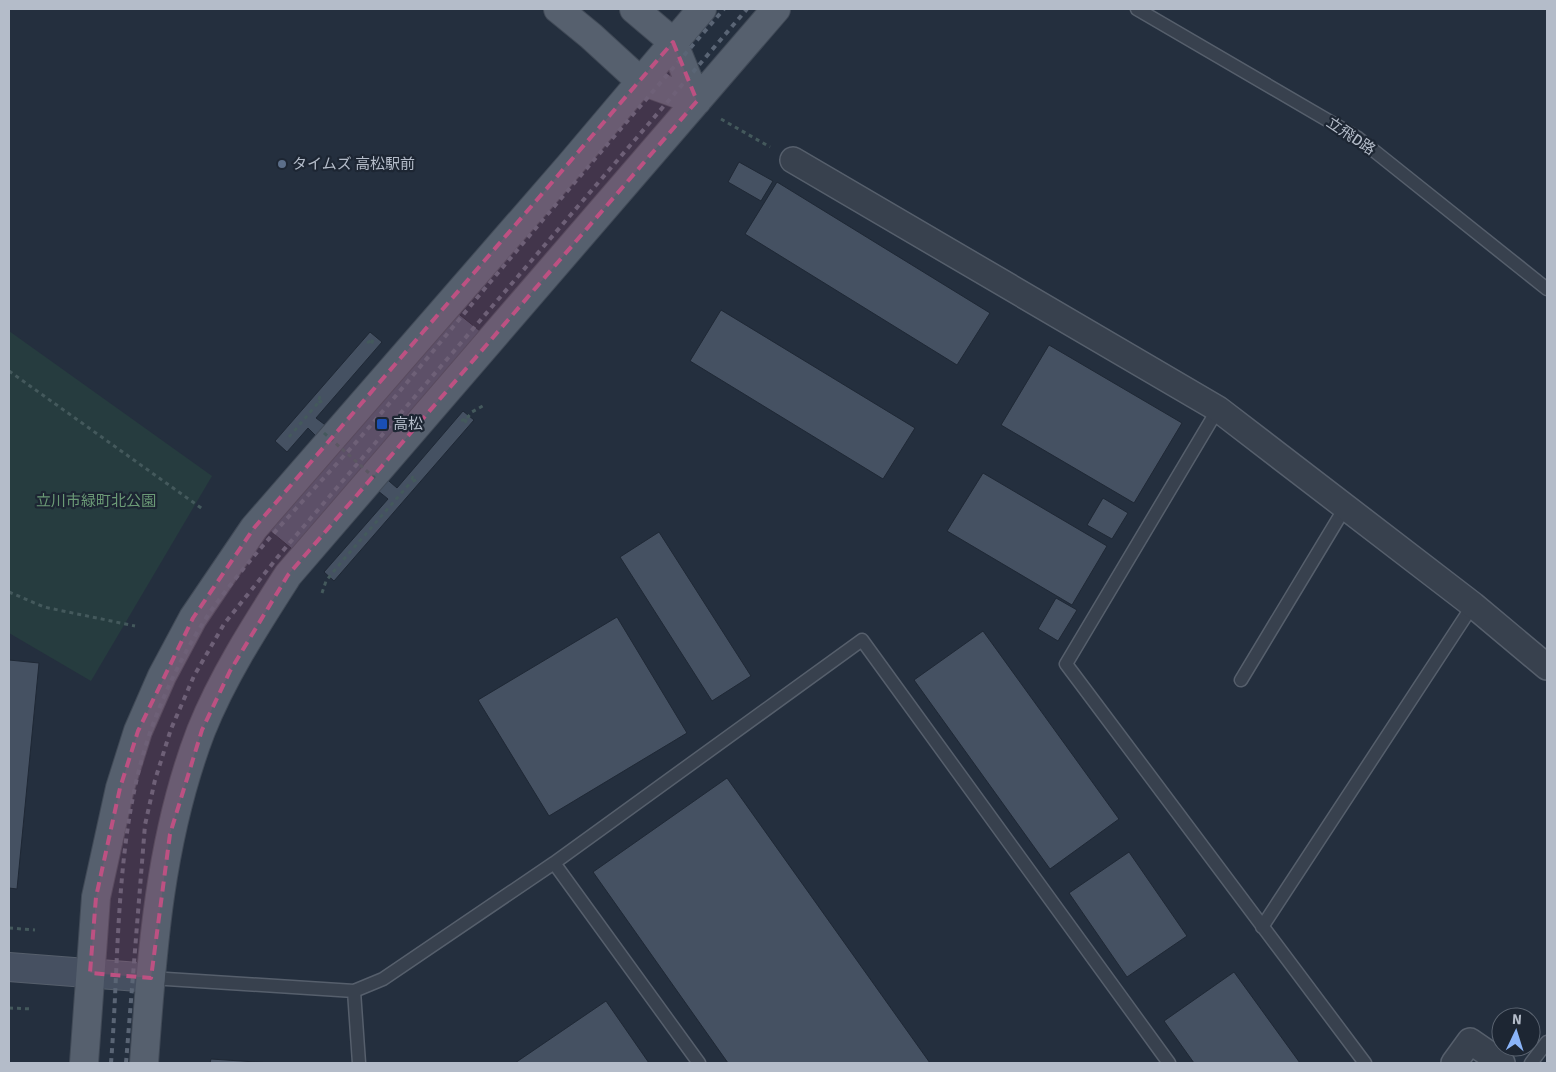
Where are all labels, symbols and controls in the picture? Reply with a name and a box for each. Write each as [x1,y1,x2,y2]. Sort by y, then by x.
street label: 立飛D路 [1323,113,1379,159]
place label: タイムズ 高松駅前 [292,155,415,173]
marker: タイムズ 高松駅前 [276,158,288,170]
place label: 高松 [393,415,423,433]
marker: 高松 [375,417,389,431]
park label: 立川市緑町北公園 [36,492,156,510]
north arrow [1491,1007,1541,1057]
text: N [1511,1011,1522,1028]

